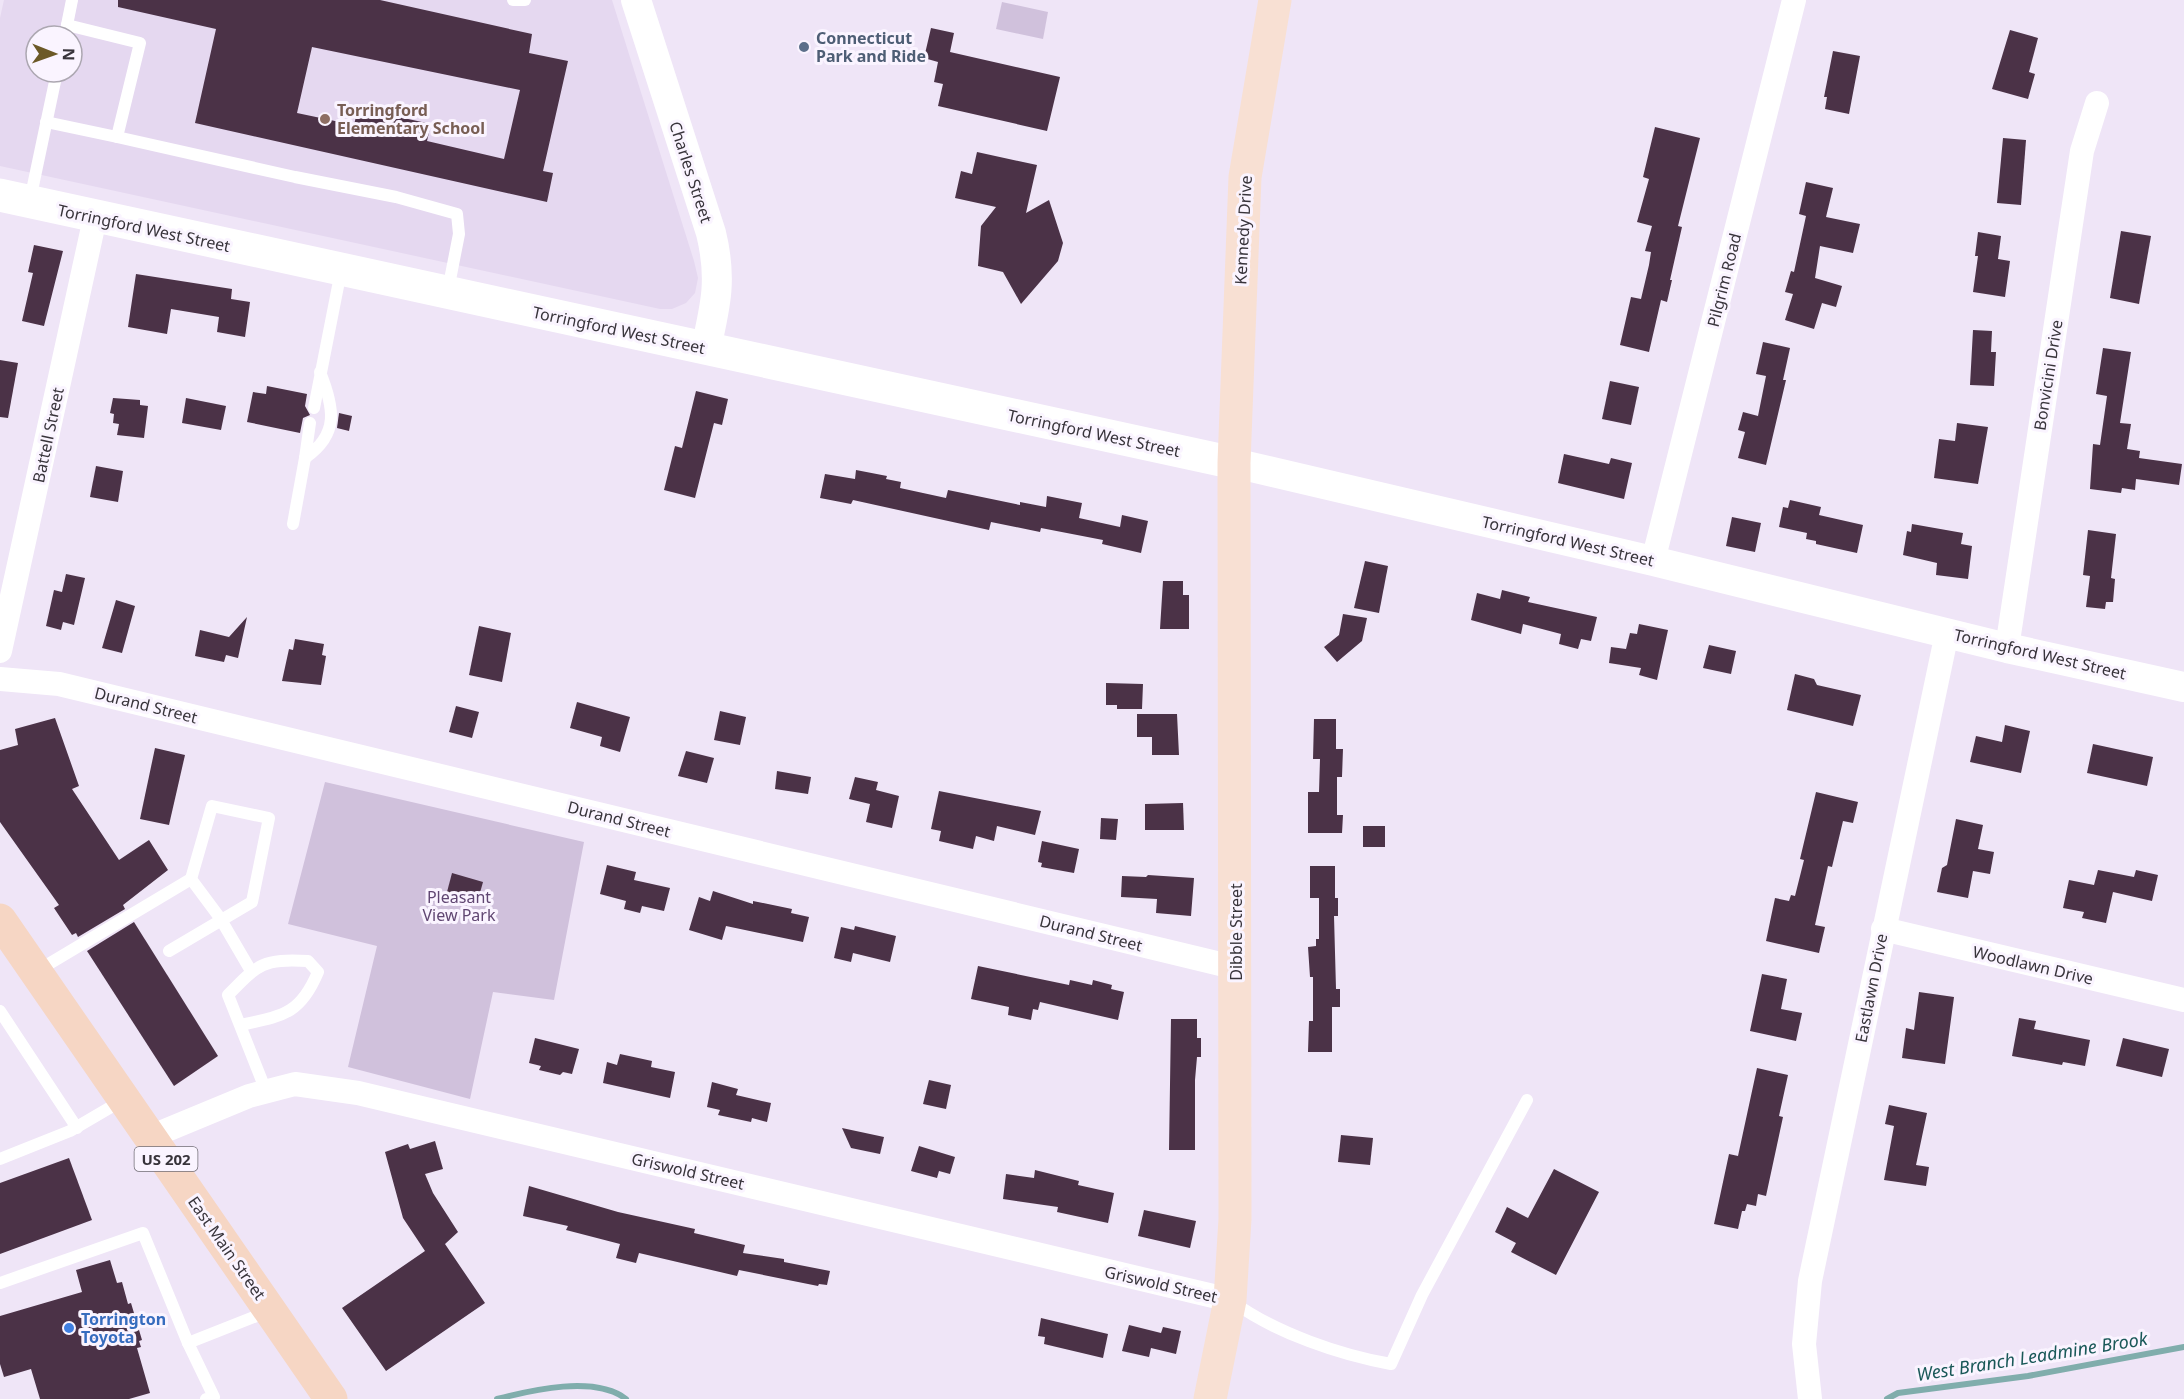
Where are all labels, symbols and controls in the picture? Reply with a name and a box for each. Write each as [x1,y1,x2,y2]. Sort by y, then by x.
north arrow [24,24,84,84]
place label: Connecticut Park and Ride [816,27,926,67]
marker: Connecticut Park and Ride [797,40,811,54]
text: N [58,48,80,61]
place label: Torringford Elementary School [337,99,485,139]
marker: Torringford Elementary School [318,112,332,126]
street label: Charles Street [664,119,718,226]
street label: Kennedy Drive [1229,175,1257,285]
street label: Torringford West Street [56,199,233,257]
street label: Pilgrim Road [1702,231,1746,329]
street label: Torringford West Street [531,301,708,359]
street label: Bonvicini Drive [2028,318,2068,432]
street label: Battell Street [27,385,69,485]
street label: Torringford West Street [1006,404,1183,462]
street label: Torringford West Street [1480,511,1656,572]
street label: Torringford West Street [1952,624,2128,685]
street label: Durand Street [92,682,200,728]
street label: Durand Street [565,796,673,842]
street label: Dibble Street [1225,883,1247,981]
park label: Pleasant View Park [423,886,496,926]
street label: Durand Street [1037,910,1145,956]
street label: Eastlawn Drive [1850,932,1892,1044]
street label: Woodlawn Drive [1971,940,2095,990]
road number: US 202 [134,1147,198,1171]
street label: Griswold Street [629,1147,747,1195]
street label: East Main Street [183,1192,271,1304]
street label: Griswold Street [1102,1260,1220,1308]
place label: Torrington Toyota [81,1308,166,1348]
marker: Torrington Toyota [62,1321,76,1335]
water label: West Branch Leadmine Brook [1915,1326,2150,1386]

